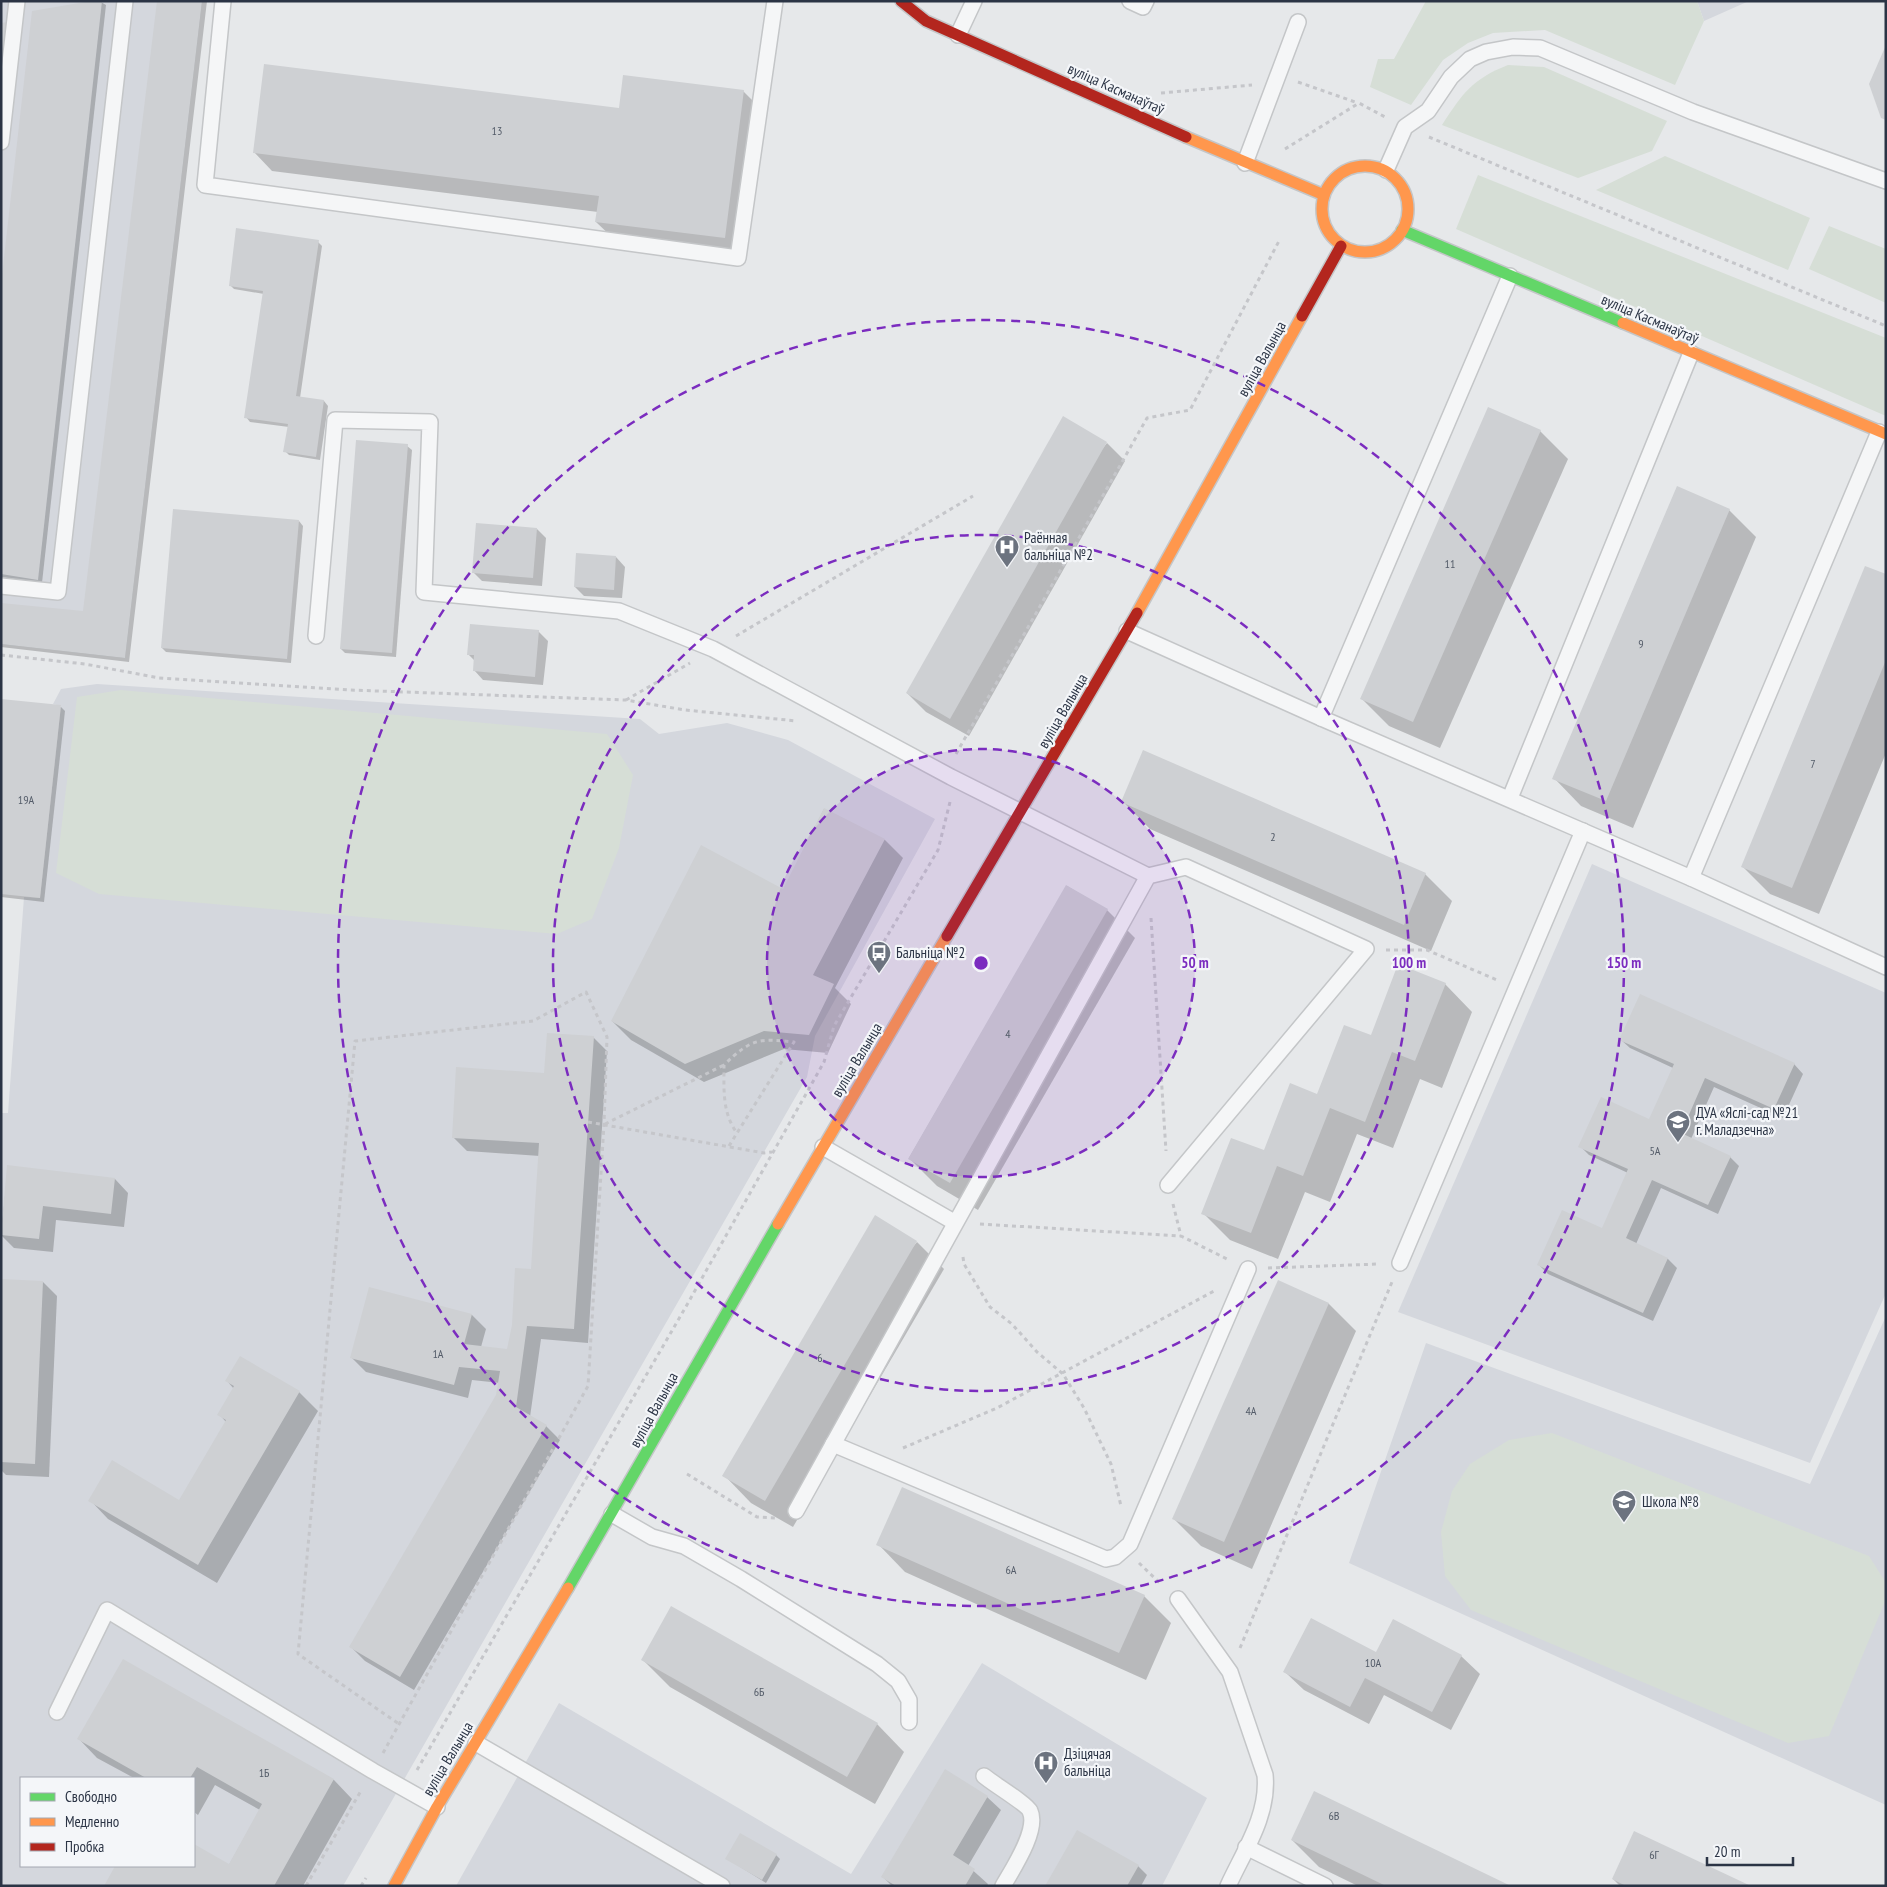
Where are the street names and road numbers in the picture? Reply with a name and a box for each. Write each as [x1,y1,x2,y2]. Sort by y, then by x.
street label: вуліца Касманаўтаў [1065,59,1168,118]
street label: вуліца Касманаўтаў [1599,289,1702,348]
street label: вуліца Валынца [1233,318,1290,400]
street label: вуліца Валынца [1034,670,1092,751]
street label: вуліца Валынца [827,1019,886,1100]
street label: вуліца Валынца [625,1369,682,1451]
street label: вуліца Валынца [418,1718,477,1799]

